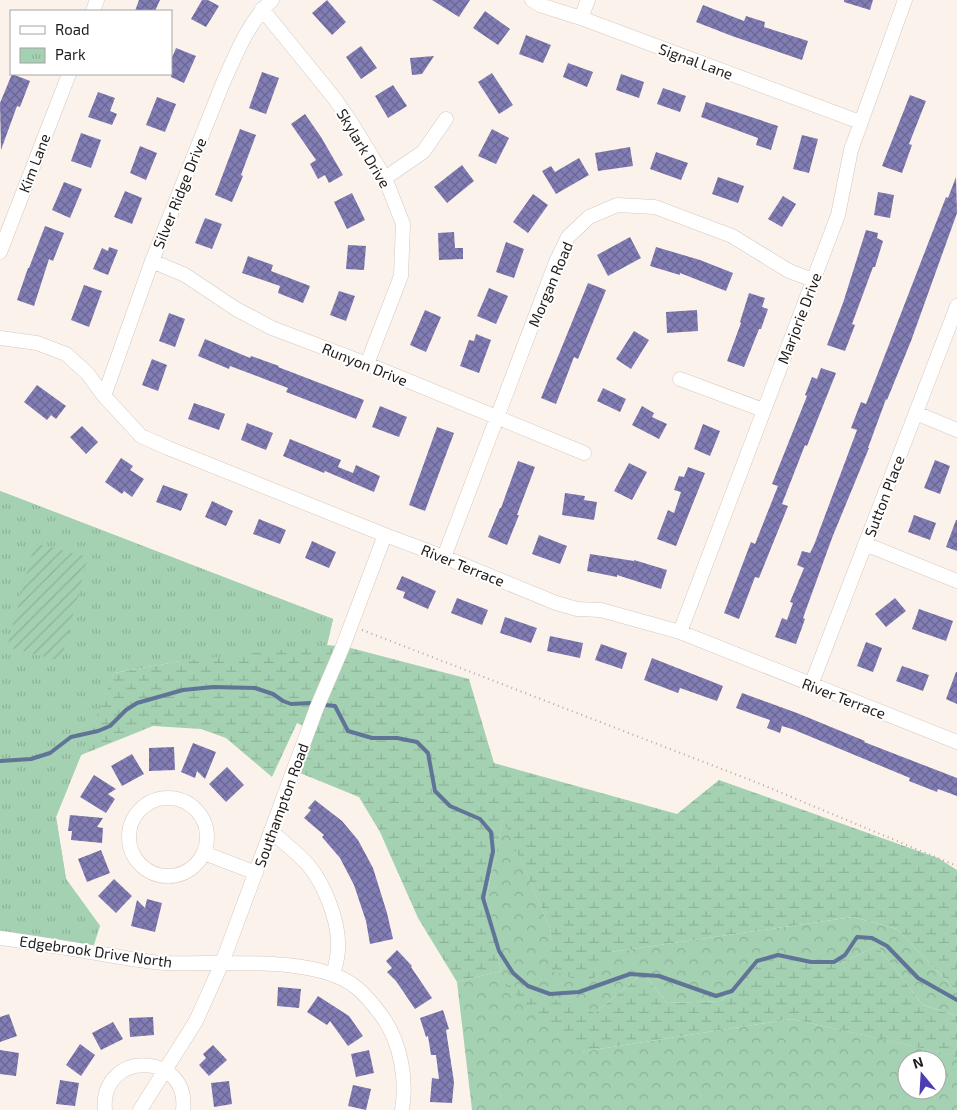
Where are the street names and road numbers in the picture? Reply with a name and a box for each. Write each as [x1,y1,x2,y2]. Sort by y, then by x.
street label: Signal Lane [656,39,736,83]
street label: Skylark Drive [333,105,395,191]
street label: Kim Lane [15,131,53,195]
street label: Silver Ridge Drive [149,135,209,251]
street label: Morgan Road [524,239,576,329]
street label: Marjorie Drive [773,270,826,367]
street label: Runyon Drive [320,339,410,389]
street label: Sutton Place [860,453,908,539]
street label: River Terrace [419,540,507,590]
street label: River Terrace [800,674,888,722]
street label: Southampton Road [250,740,312,870]
street label: Edgebrook Drive North [18,931,174,971]

